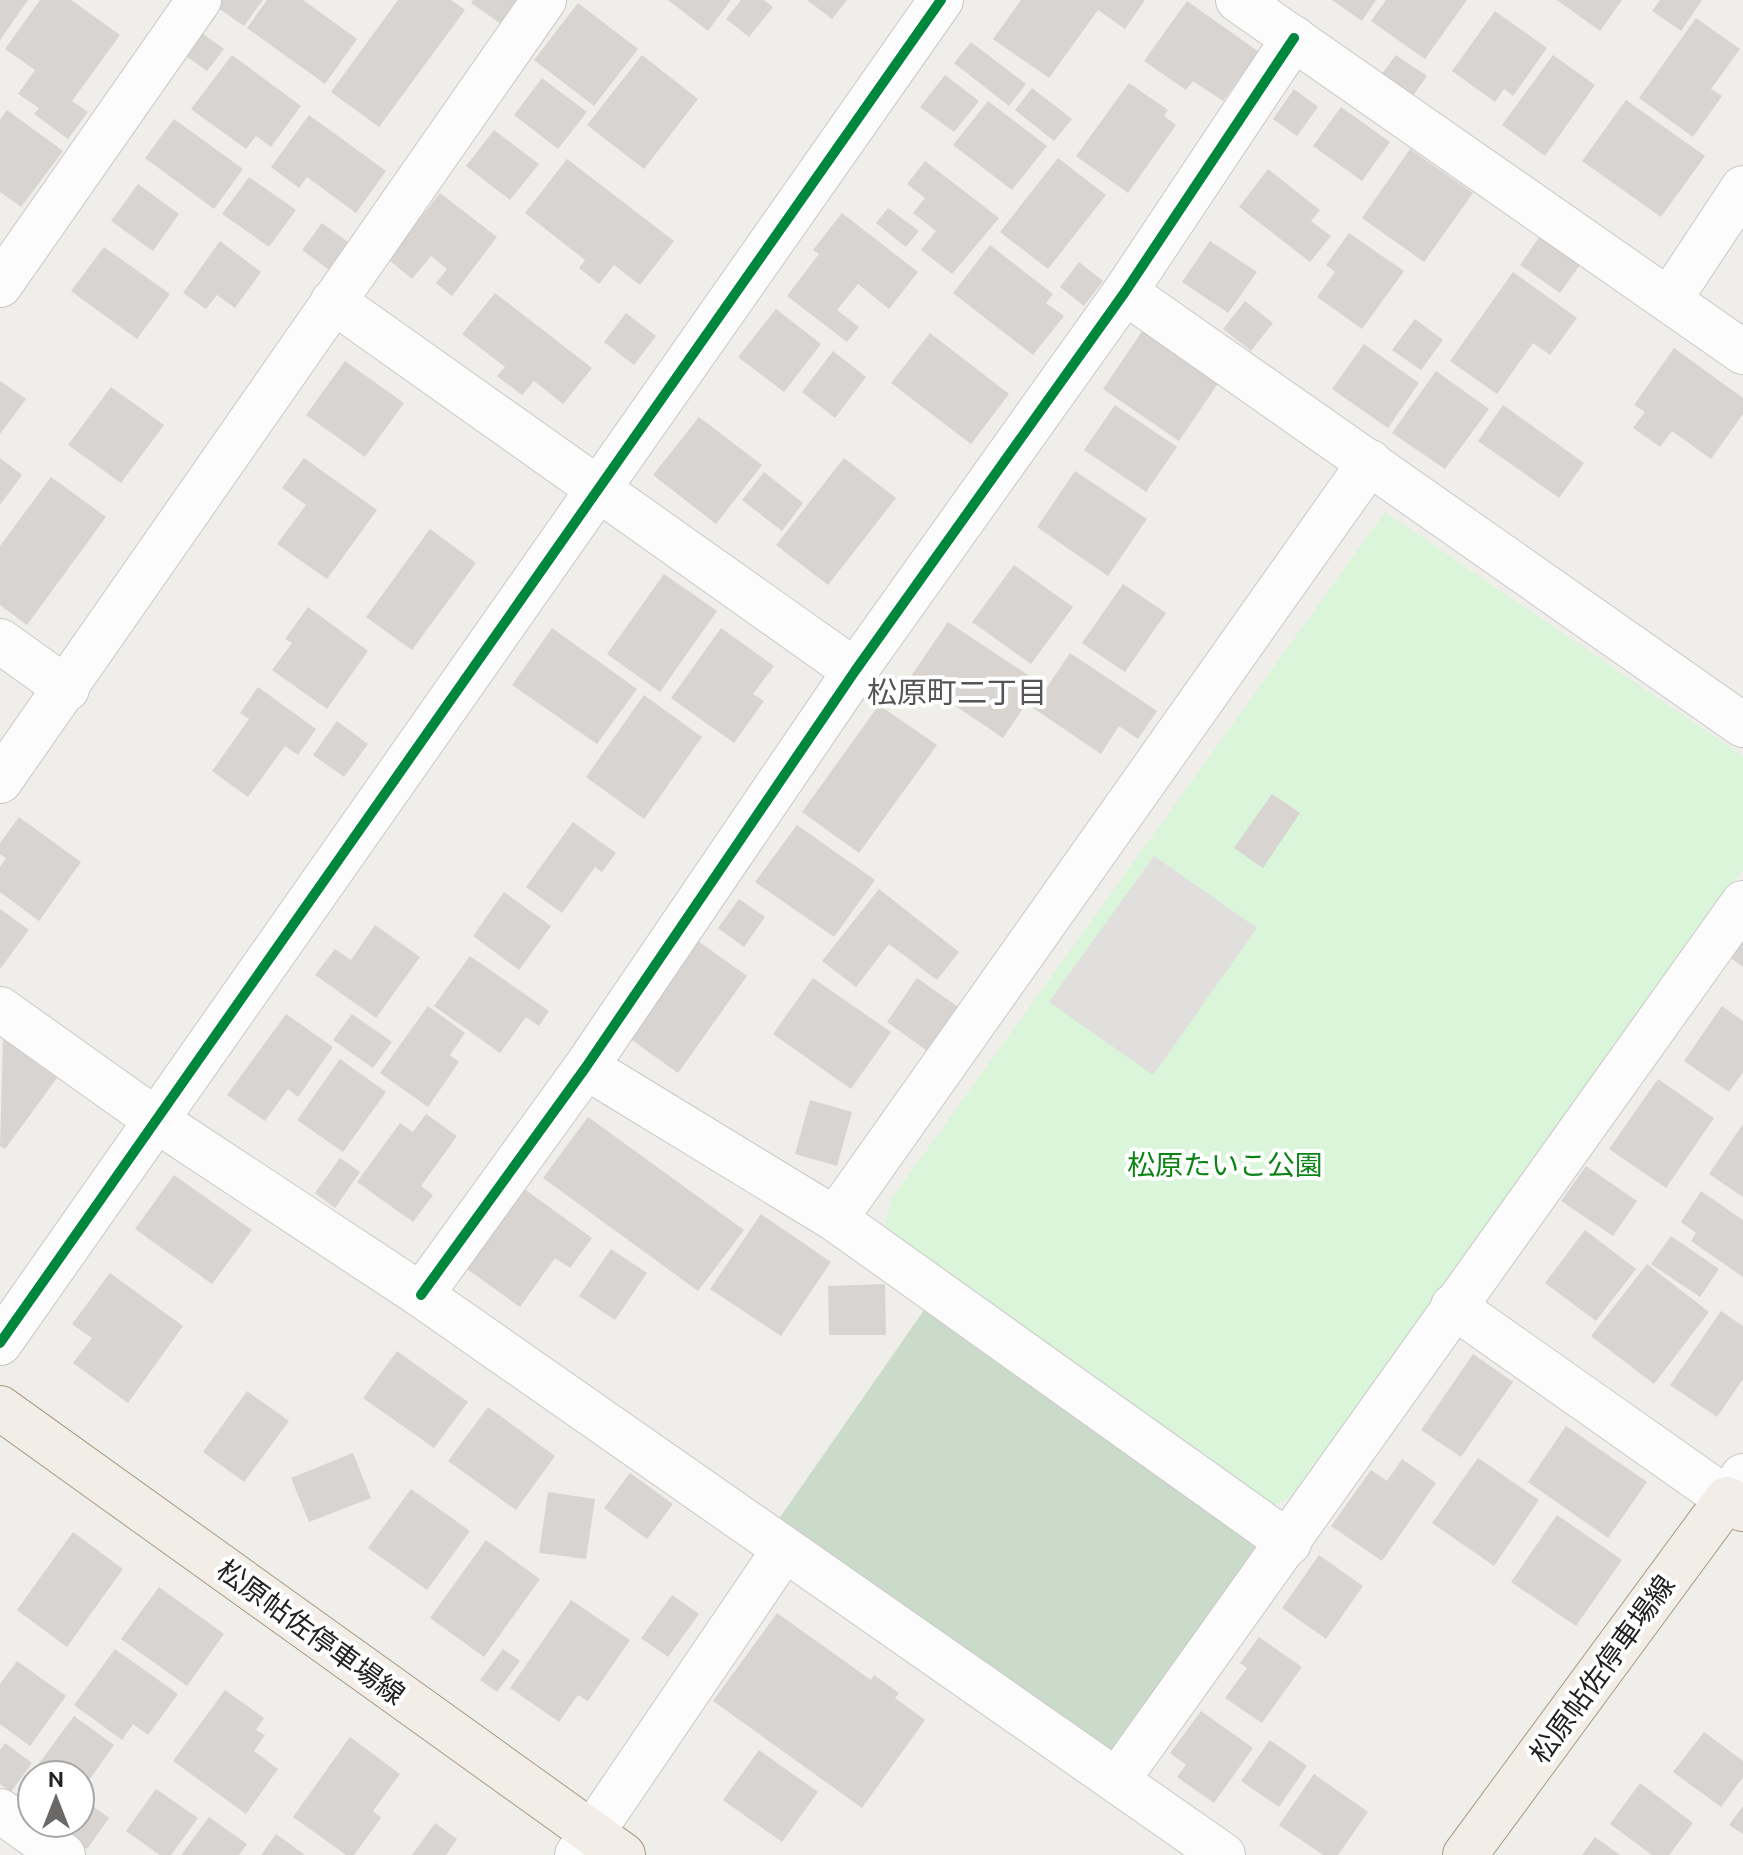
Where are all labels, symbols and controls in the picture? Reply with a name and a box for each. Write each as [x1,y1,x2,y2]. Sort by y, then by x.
district label: 松原町二丁目 [867,675,1047,709]
park label: 松原たいこ公園 [1127,1149,1323,1180]
street label: 松原帖佐停車場線 [212,1553,411,1710]
street label: 松原帖佐停車場線 [1523,1569,1680,1768]
north arrow [16,1759,96,1839]
text: N [48,1766,64,1791]

